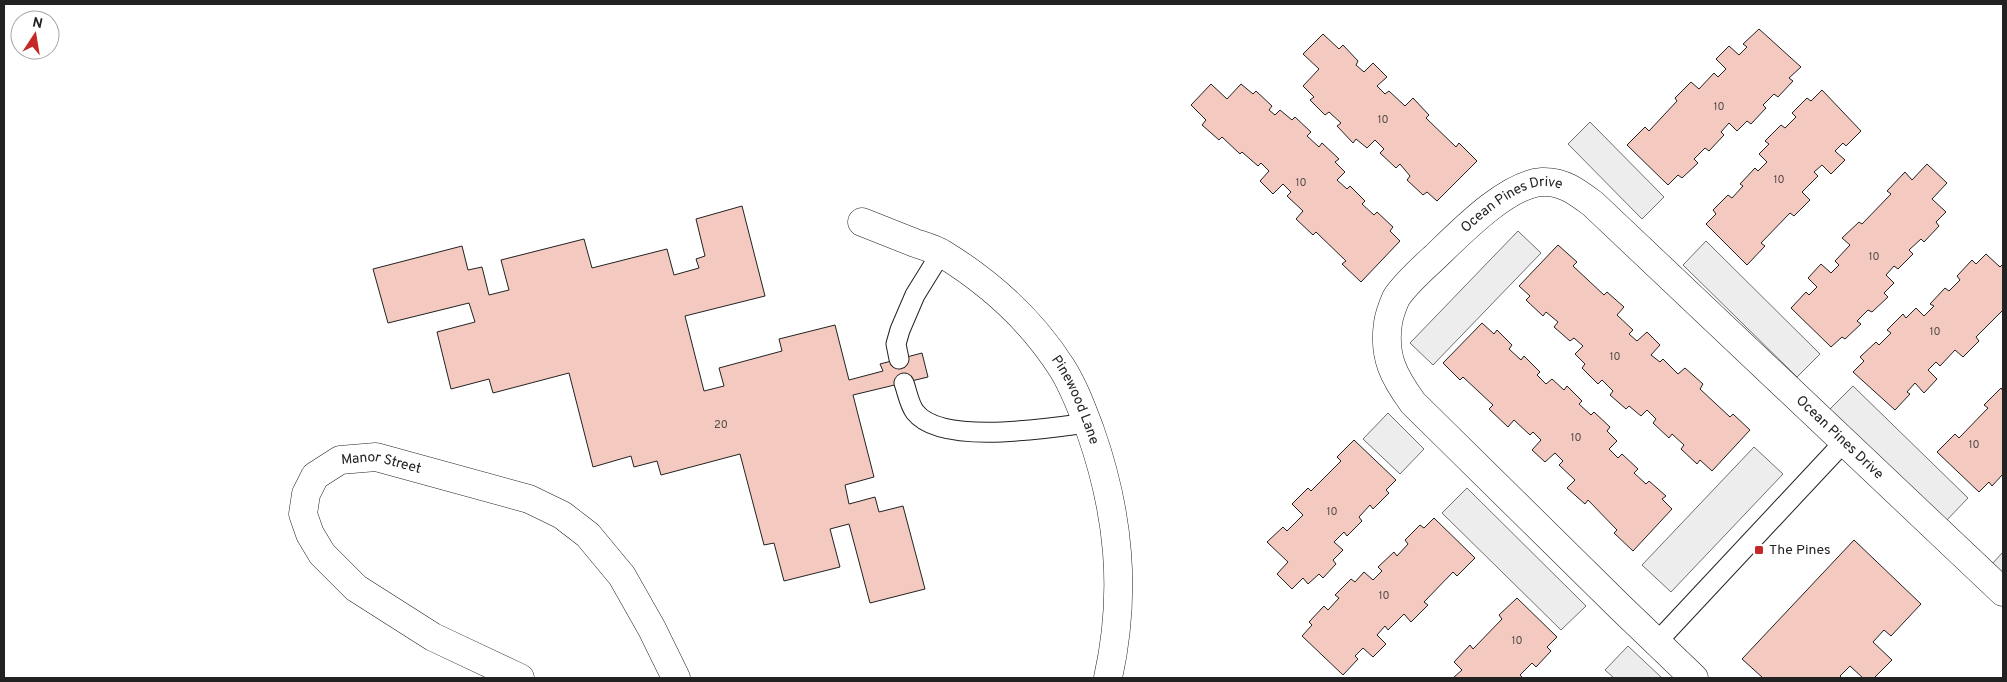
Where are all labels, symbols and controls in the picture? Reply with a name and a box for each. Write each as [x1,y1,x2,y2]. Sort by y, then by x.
north arrow [10,10,60,60]
text: N [31,14,44,33]
house number: 10 [1713,100,1725,114]
house number: 10 [1377,113,1389,127]
street label: Ocean Pines Drive [1457,173,1565,236]
house number: 10 [1773,173,1785,187]
house number: 10 [1295,176,1307,190]
house number: 10 [1868,250,1880,264]
house number: 10 [1929,325,1941,339]
house number: 10 [1609,350,1621,364]
street label: Pinewood Lane [1048,352,1103,447]
street label: Ocean Pines Drive [1792,392,1887,483]
house number: 20 [714,418,728,432]
house number: 10 [1570,431,1582,445]
house number: 10 [1968,438,1980,452]
street label: Manor Street [340,449,423,478]
house number: 10 [1326,505,1338,519]
place label: The Pines [1769,542,1831,559]
marker: The Pines [1753,544,1765,556]
house number: 10 [1378,589,1390,603]
house number: 10 [1511,634,1523,648]

